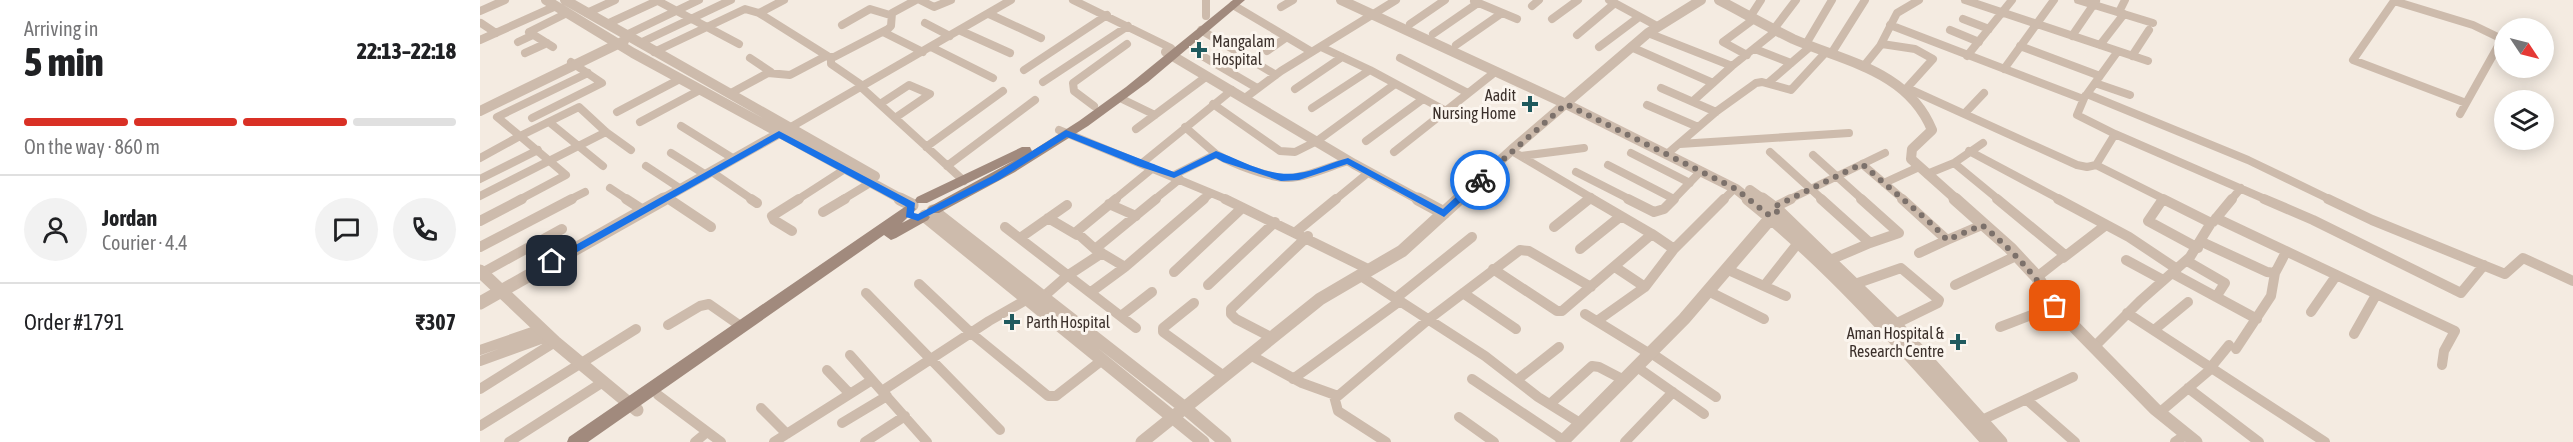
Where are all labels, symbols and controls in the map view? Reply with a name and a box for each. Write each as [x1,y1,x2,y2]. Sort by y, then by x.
text: Arriving in [24,17,98,40]
north arrow [2494,18,2554,78]
map controls [2494,18,2554,150]
place label: Mangalam Hospital [1212,32,1275,69]
text: 22:13–22:18 [357,38,456,64]
text: 5 min [24,40,104,84]
marker: Mangalam Hospital [1190,41,1208,59]
place label: Aadit Nursing Home [1432,86,1516,123]
button: layers [2494,90,2554,150]
marker: Aadit Nursing Home [1521,95,1539,113]
text: On the way · 860 m [24,135,160,158]
courier [1450,150,1510,210]
icon: bike [1464,164,1497,197]
button: person [24,198,87,261]
button: chat [315,198,378,261]
button: phone [393,198,456,261]
text: Jordan [102,205,157,231]
text: Courier · 4.4 [102,231,188,254]
pin [526,235,577,286]
icon: home [535,244,568,277]
pin [2029,280,2080,331]
icon: bag [2038,289,2071,322]
text: Order #1791 [24,309,124,335]
text: ₹307 [416,309,456,335]
marker: Parth Hospital [1003,313,1021,331]
place label: Parth Hospital [1026,313,1111,332]
place label: Aman Hospital & Research Centre [1847,324,1945,360]
marker: Aman Hospital & Research Centre [1949,333,1967,351]

